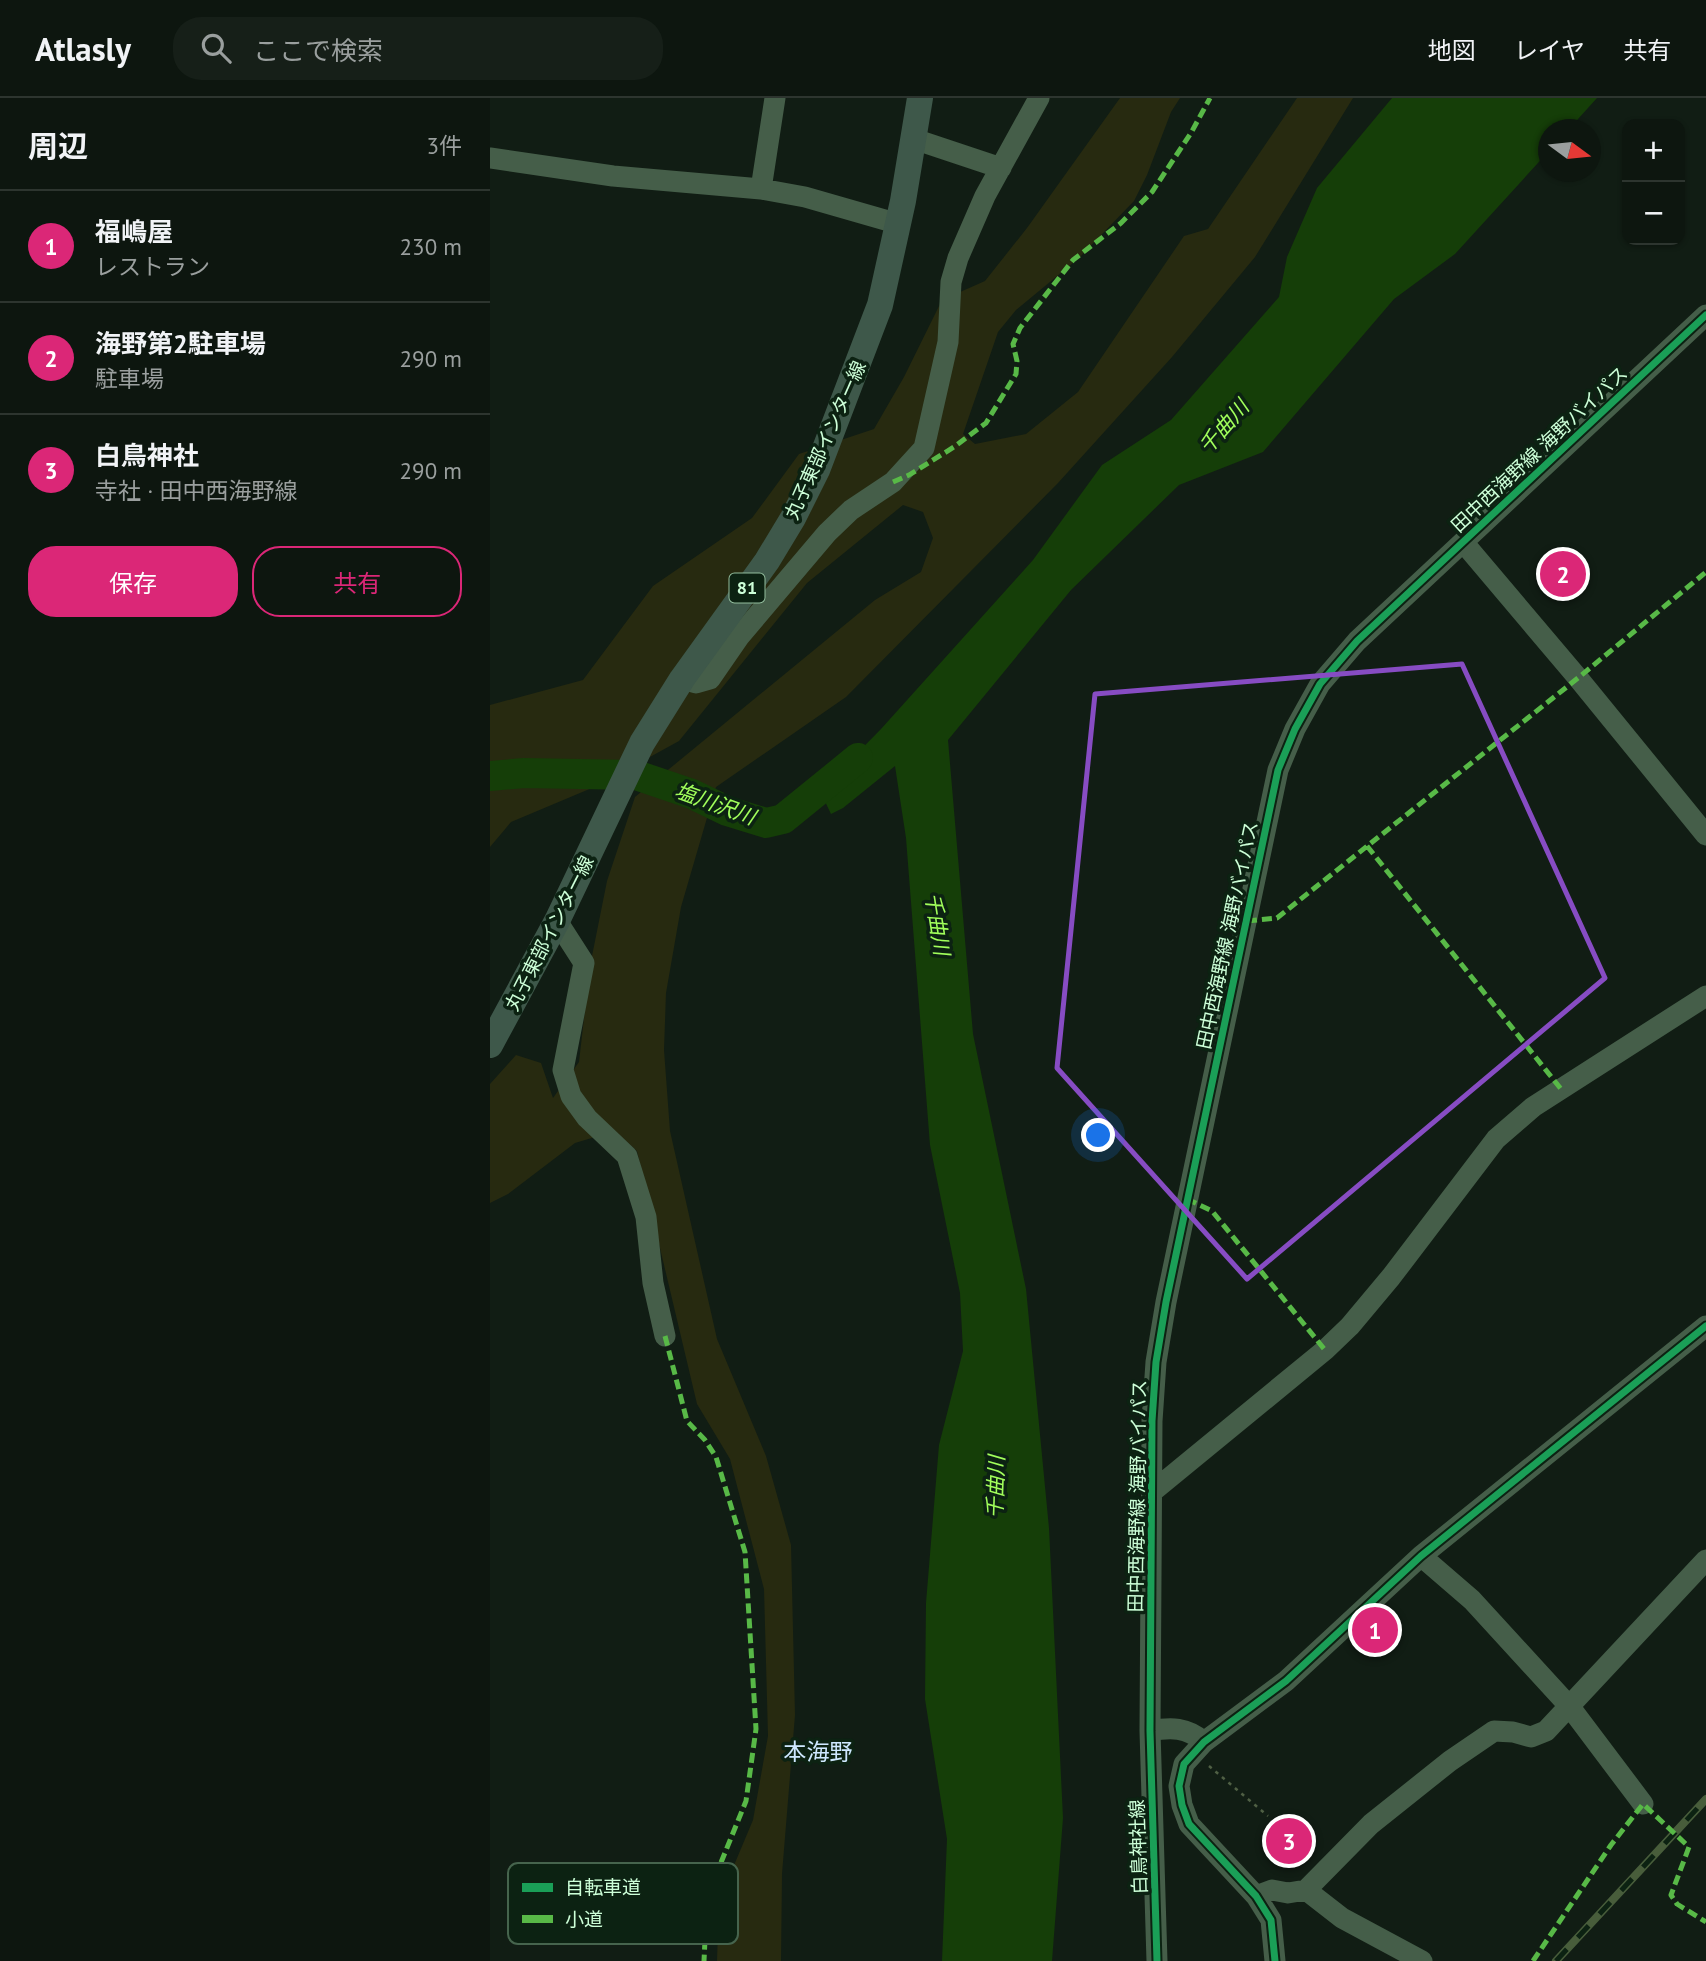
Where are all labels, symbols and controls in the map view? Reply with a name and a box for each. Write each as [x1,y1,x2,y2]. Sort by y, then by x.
search box [173,17,663,80]
text: Atlasly [35,27,131,70]
icon: search [197,29,235,67]
text: ここで検索 [253,34,383,67]
text: 地図 [1428,35,1476,66]
text: レイヤ [1514,35,1585,66]
text: 共有 [1623,35,1671,66]
north arrow [1538,119,1601,182]
map controls [1622,119,1685,245]
button: + [1622,119,1685,182]
text: 周辺 [28,126,88,165]
text: 3件 [426,131,462,160]
button: − [1622,182,1685,245]
text: 福嶋屋 [95,215,173,248]
text: 1 [44,232,58,261]
text: 230 m [400,232,462,261]
text: レストラン [95,252,210,281]
text: 海野第2駐車場 [95,327,266,360]
text: 2 [44,344,58,373]
text: 290 m [400,344,462,373]
street label: 丸子東部インター線 [779,357,871,523]
street label: 田中西海野線 海野バイパス [1446,361,1632,537]
text: 駐車場 [95,364,164,393]
water label: 千曲川 [1193,393,1256,459]
text: 白鳥神社 [95,439,199,472]
text: 3 [44,456,58,485]
text: 290 m [400,456,462,485]
text: 寺社 · 田中西海野線 [95,476,297,505]
button: 保存 [28,546,238,617]
button: 共有 [252,546,462,617]
pin: 2 [1540,548,1586,600]
road number: 81 [730,574,764,602]
water label: 塩川沢川 [671,776,761,831]
street label: 田中西海野線 海野バイパス [1191,819,1263,1051]
street label: 丸子東部インター線 [499,851,599,1015]
water label: 千曲川 [919,891,956,959]
your location [1081,1118,1115,1152]
street label: 田中西海野線 海野バイパス [1123,1379,1151,1613]
water label: 千曲川 [981,1453,1010,1519]
pin: 1 [1352,1604,1398,1656]
district label: 本海野 [784,1737,853,1766]
street label: 白鳥神社線 [1124,1799,1152,1895]
pin: 3 [1266,1815,1312,1867]
legend [508,1863,738,1944]
text: 自転車道 [565,1875,641,1899]
text: 小道 [565,1907,603,1931]

